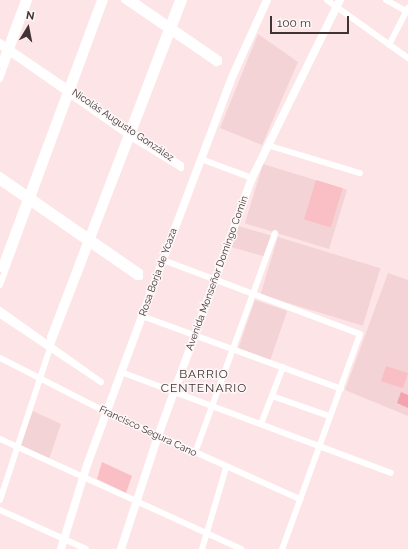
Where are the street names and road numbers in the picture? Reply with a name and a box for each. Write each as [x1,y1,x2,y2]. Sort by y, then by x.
street label: Nicolás Augusto González [70,86,176,164]
street label: Avenida Monseñor Domingo Comin [183,194,251,352]
street label: Rosa Borja de Ycaza [136,226,180,318]
street label: Francisco Segura Cano [97,403,199,459]

